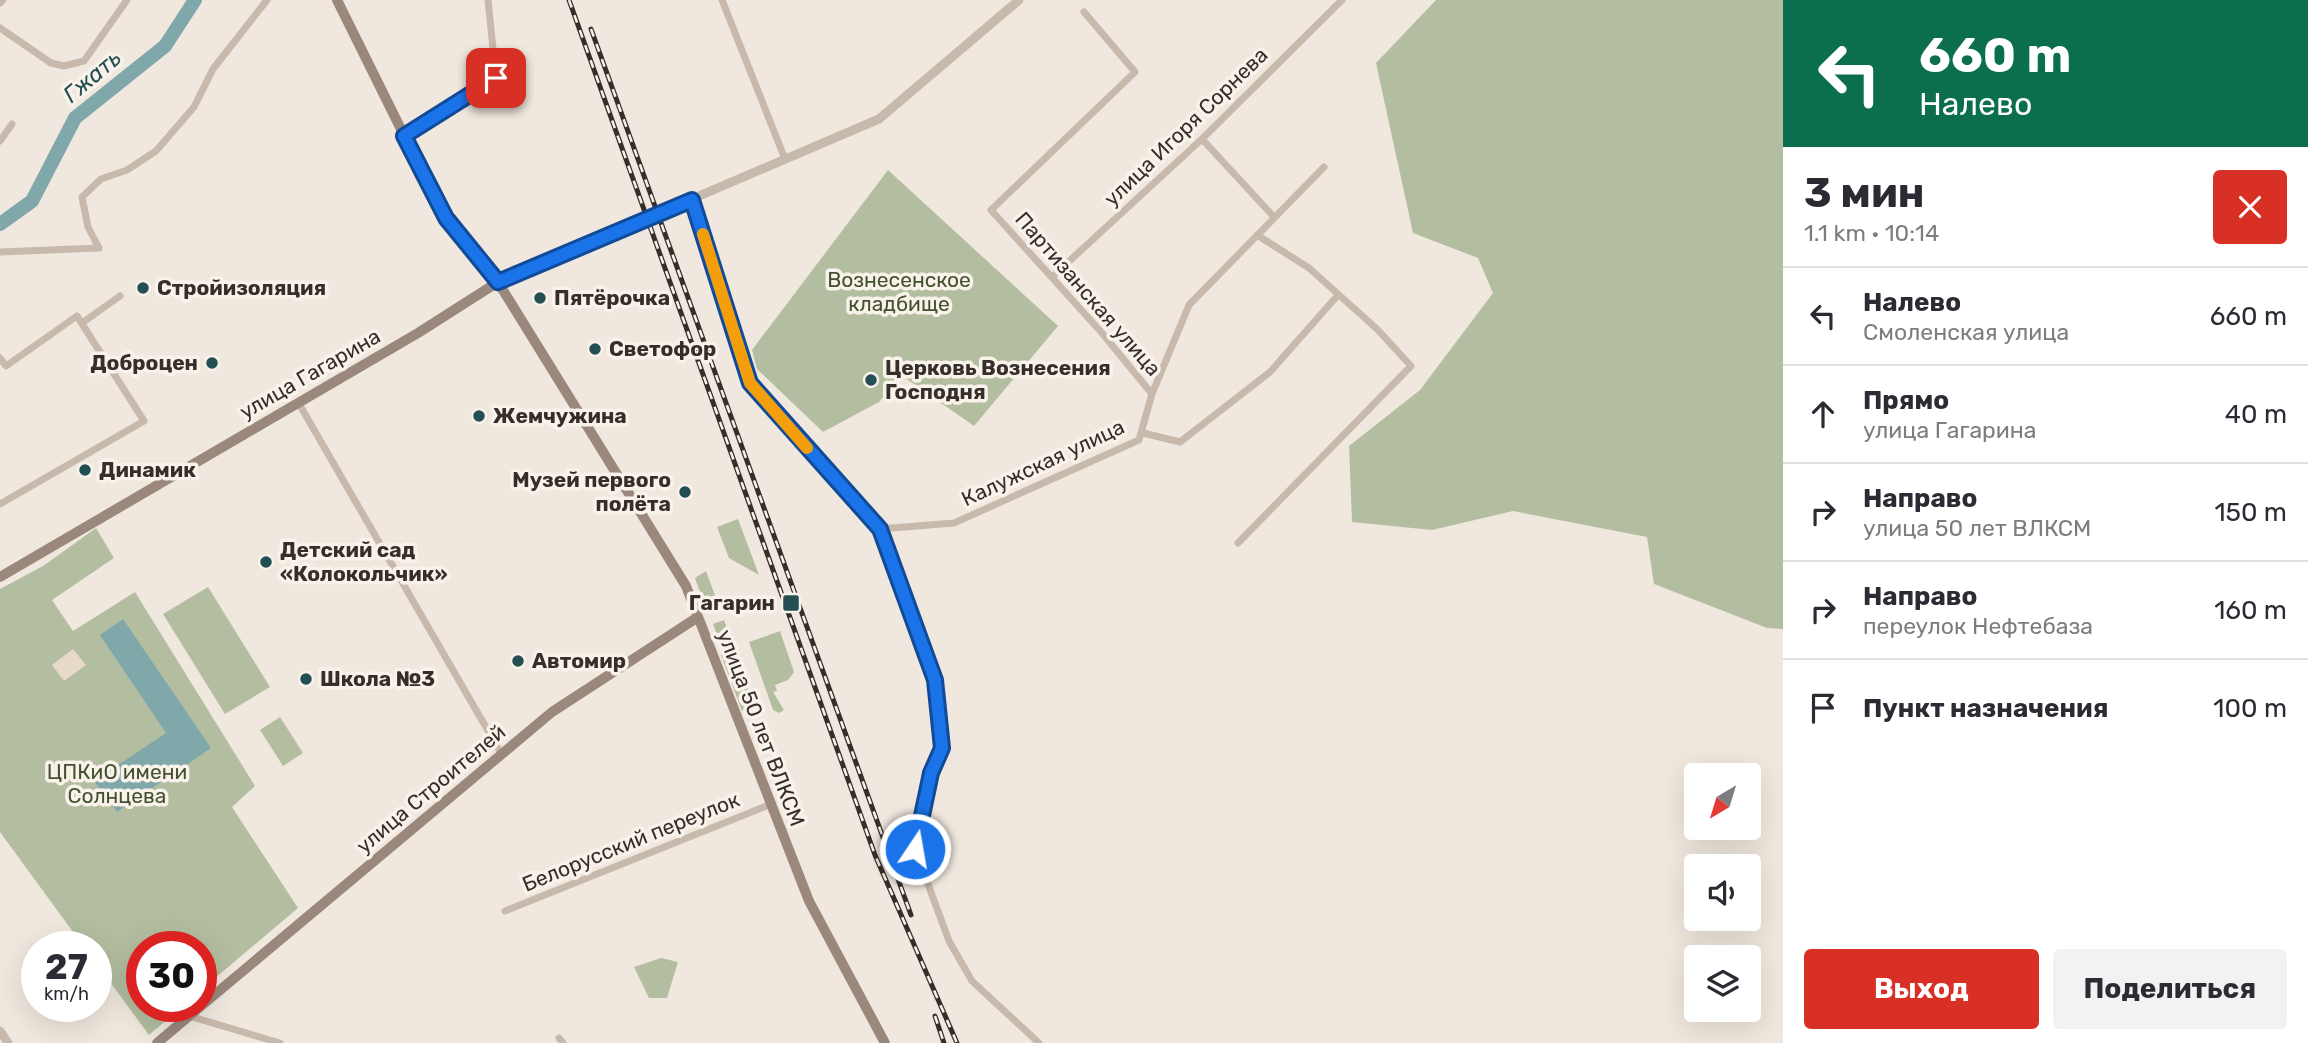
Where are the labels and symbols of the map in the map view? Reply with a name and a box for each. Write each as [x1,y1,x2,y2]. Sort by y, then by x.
street label: улица Игоря Сорнева [1099,42,1273,211]
water label: Гжать [57,44,127,108]
pin [466,48,526,108]
street label: Партизанская улица [1010,207,1166,381]
park label: Вознесенское кладбище [827,267,971,316]
place label: Стройизоляция [157,275,326,300]
marker: Стройизоляция [135,280,151,296]
place label: Пятёрочка [554,285,670,310]
marker: Пятёрочка [532,290,548,306]
street label: улица Гагарина [235,323,385,424]
place label: Светофор [609,336,716,361]
marker: Светофор [587,341,603,357]
place label: Доброцен [90,350,198,375]
marker: Доброцен [204,355,220,371]
place label: Церковь Вознесения Господня [885,355,1111,404]
marker: Церковь Вознесения Господня [863,372,879,388]
place label: Жемчужина [493,403,627,428]
marker: Жемчужина [471,408,487,424]
street label: Калужская улица [957,414,1128,511]
place label: Динамик [99,457,196,482]
marker: Динамик [77,462,93,478]
place label: Музей первого полёта [512,467,671,516]
marker: Музей первого полёта [677,484,693,500]
place label: Детский сад «Колокольчик» [280,537,447,586]
marker: Детский сад «Колокольчик» [258,554,274,570]
place label: Гагарин [689,590,775,615]
marker: Гагарин [781,593,801,613]
street label: улица 50 лет ВЛКСМ [712,626,810,830]
place label: Автомир [532,648,626,673]
marker: Автомир [510,653,526,669]
place label: Школа №3 [320,666,435,691]
marker: Школа №3 [298,671,314,687]
street label: улица Строителей [351,719,510,858]
park label: ЦПКиО имени Солнцева [47,759,187,808]
north arrow [1684,763,1760,840]
street label: Белорусский переулок [519,786,743,897]
position arrow [878,812,952,886]
speed limit sign: 30 [126,931,217,1022]

